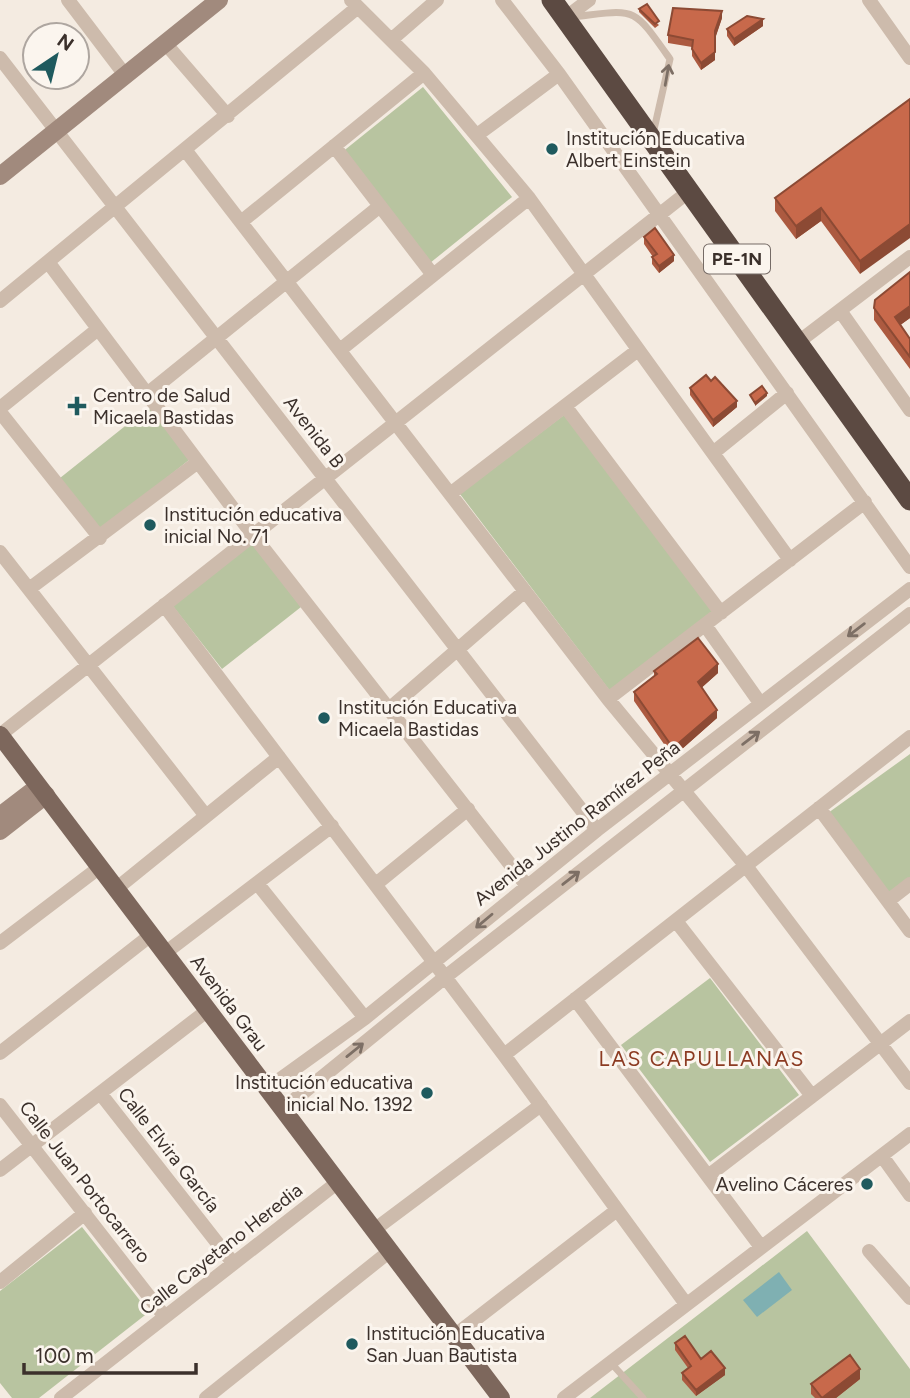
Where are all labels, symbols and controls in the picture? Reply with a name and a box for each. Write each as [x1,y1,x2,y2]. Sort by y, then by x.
north arrow [21,21,91,91]
text: N [53,29,78,56]
one-way arrow [661,64,674,87]
place label: Institución Educativa Albert Einstein [566,127,745,172]
marker: Institución Educativa Albert Einstein [544,141,560,157]
road number: PE-1N [704,244,770,274]
place label: Centro de Salud Micaela Bastidas [93,384,234,429]
street label: Avenida B [279,392,349,472]
marker: Centro de Salud Micaela Bastidas [67,396,87,416]
place label: Institución educativa inicial No. 71 [164,503,342,548]
marker: Institución educativa inicial No. 71 [142,517,158,533]
one-way arrow [847,623,865,638]
place label: Institución Educativa Micaela Bastidas [338,696,517,741]
marker: Institución Educativa Micaela Bastidas [316,710,332,726]
one-way arrow [741,730,760,745]
street label: Avenida Justino Ramírez Peña [470,735,684,911]
one-way arrow [562,870,580,885]
one-way arrow [475,913,493,929]
street label: Avenida Grau [185,950,273,1056]
one-way arrow [346,1042,364,1058]
district label: LAS CAPULLANAS [598,1046,806,1071]
place label: Institución educativa inicial No. 1392 [235,1071,413,1116]
street label: Calle Elvira García [113,1083,225,1217]
marker: Institución educativa inicial No. 1392 [419,1085,435,1101]
street label: Calle Juan Portocarrero [15,1096,155,1268]
place label: Avelino Cáceres [716,1173,853,1196]
marker: Avelino Cáceres [859,1176,875,1192]
street label: Calle Cayetano Heredia [135,1178,307,1320]
place label: Institución Educativa San Juan Bautista [366,1322,545,1367]
scale bar [24,1332,196,1376]
marker: Institución Educativa San Juan Bautista [344,1336,360,1352]
text: 100 m [35,1343,94,1368]

